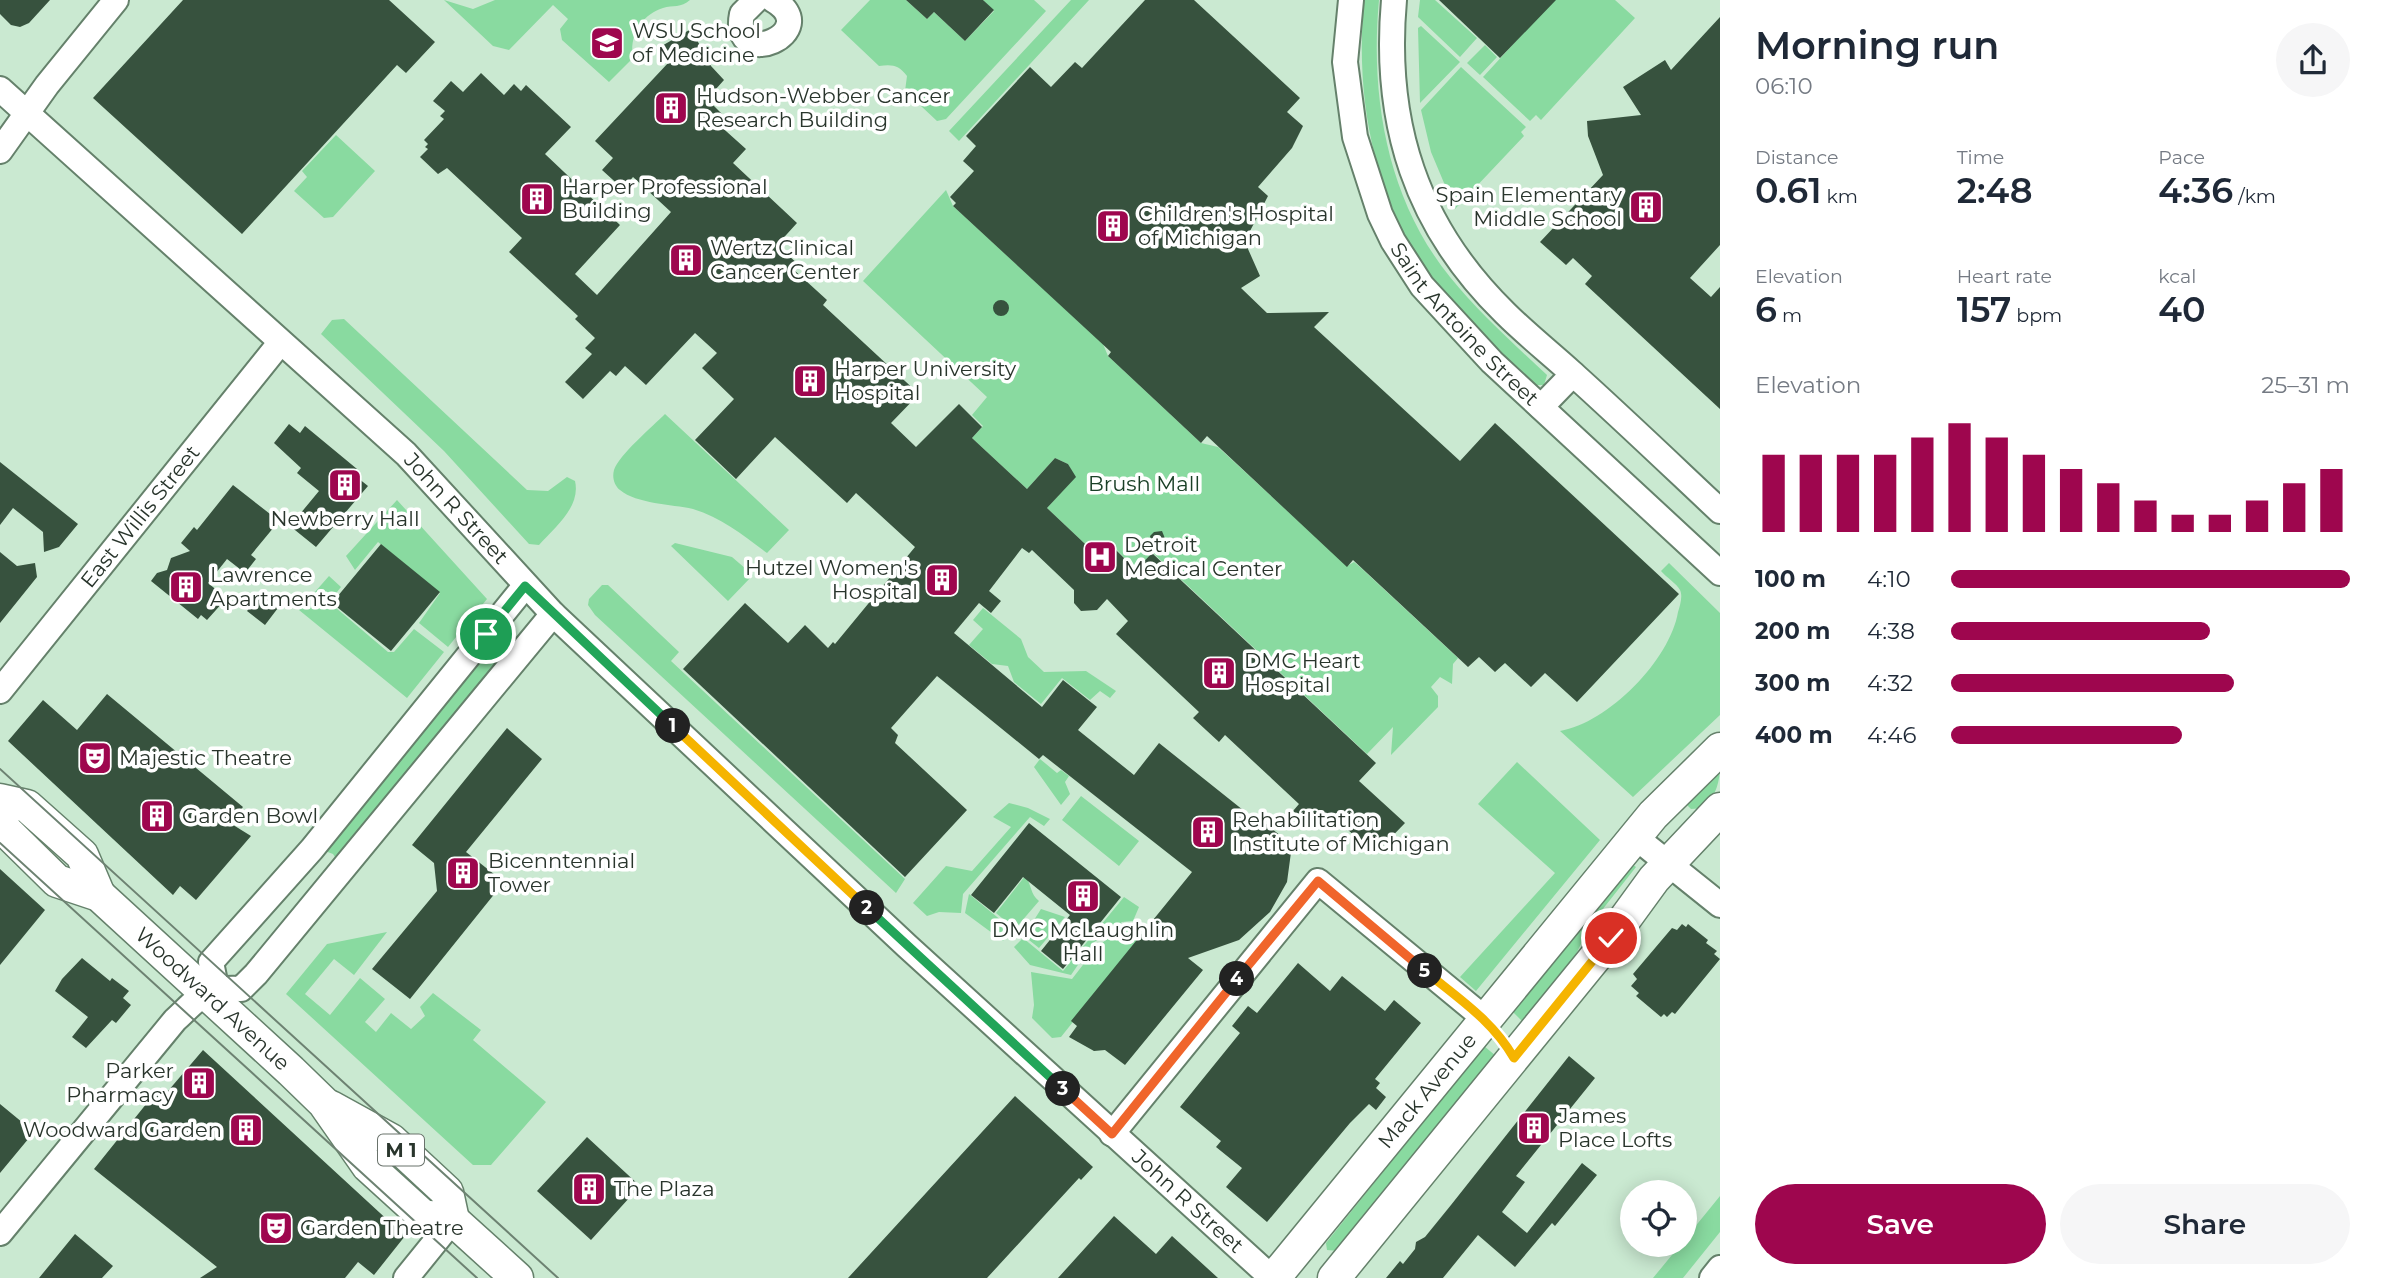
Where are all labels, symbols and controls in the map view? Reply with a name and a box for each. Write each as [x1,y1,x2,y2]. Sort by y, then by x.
place label: WSU School of Medicine [632,18,761,67]
text: Morning run [1755,22,1999,69]
button: share [2276,23,2350,97]
school or university icon: WSU School of Medicine [588,24,626,62]
text: 06:10 [1755,72,1813,100]
place label: Hudson-Webber Cancer Research Building [696,83,951,132]
building icon: Hudson-Webber Cancer Research Building [652,89,690,127]
text: Distance [1755,146,1838,169]
text: Time [1957,146,2004,169]
text: Pace [2158,146,2205,169]
text: 0.61 [1755,169,1822,212]
text: 2:48 [1957,169,2033,212]
text: 4:36 [2158,169,2233,212]
place label: Harper Professional Building [562,174,768,223]
building icon: Harper Professional Building [518,180,556,218]
place label: Spain Elementary Middle School [1435,182,1623,231]
text: km [1822,185,1858,208]
text: /km [2233,185,2276,208]
building icon: Spain Elementary Middle School [1627,188,1665,226]
place label: Children's Hospital of Michigan [1138,201,1334,250]
building icon: Children's Hospital of Michigan [1094,207,1132,245]
place label: Wertz Clinical Cancer Center [710,235,860,284]
street label: Saint Antoine Street [1385,238,1544,411]
building icon: Wertz Clinical Cancer Center [667,241,705,279]
text: Elevation [1755,265,1843,288]
text: Heart rate [1957,265,2052,288]
text: kcal [2158,265,2196,288]
text: 6 [1755,288,1777,331]
text: 157 [1957,288,2011,331]
text: 40 [2158,288,2206,331]
text: m [1777,304,1802,327]
text: bpm [2011,304,2062,327]
place label: Harper University Hospital [834,356,1017,405]
building icon: Harper University Hospital [791,362,829,400]
text: Elevation [1755,371,1861,399]
text: 25–31 m [2261,371,2350,399]
street label: East Willis Street [75,440,205,592]
street label: John R Street [399,447,514,569]
building icon: Newberry Hall [326,466,364,504]
park label: Brush Mall [1088,471,1200,496]
place label: Newberry Hall [270,506,420,531]
place label: Detroit Medical Center [1124,532,1283,581]
hospital icon: Detroit Medical Center [1081,538,1119,576]
place label: Hutzel Women's Hospital [745,555,918,604]
building icon: Hutzel Women's Hospital [923,561,961,599]
place label: Lawrence Apartments [210,562,337,611]
text: 100 m [1755,565,1826,593]
text: 4:10 [1867,565,1911,593]
building icon: Lawrence Apartments [167,568,205,606]
pin [456,604,516,664]
icon: arrive [467,615,505,653]
text: 200 m [1755,617,1830,645]
text: 4:38 [1867,617,1915,645]
place label: DMC Heart Hospital [1244,648,1361,697]
building icon: DMC Heart Hospital [1200,654,1238,692]
text: 300 m [1755,669,1831,697]
text: 4:32 [1867,669,1913,697]
pin: 1 [656,708,690,744]
text: 1 [669,714,676,737]
text: 400 m [1755,721,1833,749]
text: 4:46 [1867,721,1916,749]
theatre icon: Majestic Theatre [76,739,114,777]
place label: Majestic Theatre [119,745,292,770]
building icon: Garden Bowl [138,797,176,835]
place label: Garden Bowl [182,803,318,828]
place label: Rehabilitation Institute of Michigan [1232,807,1450,856]
building icon: Rehabilitation Institute of Michigan [1189,813,1227,851]
place label: Bicenntennial Tower [488,848,635,897]
building icon: Bicenntennial Tower [444,854,482,892]
building icon: DMC McLaughlin Hall [1064,877,1102,915]
pin: 2 [850,890,884,926]
text: 2 [861,896,872,919]
pin [1581,908,1641,968]
place label: DMC McLaughlin Hall [992,917,1174,966]
icon: check [1592,919,1630,957]
street label: Woodward Avenue [130,922,295,1076]
pin: 5 [1408,954,1442,988]
text: 5 [1419,959,1430,982]
pin: 4 [1220,962,1254,996]
text: 4 [1230,967,1243,990]
street label: Mack Avenue [1372,1028,1481,1153]
place label: Parker Pharmacy [66,1058,175,1107]
building icon: Parker Pharmacy [180,1064,218,1102]
pin: 3 [1046,1072,1080,1106]
text: 3 [1057,1077,1068,1100]
place label: James Place Lofts [1557,1103,1672,1152]
building icon: James Place Lofts [1515,1109,1553,1147]
building icon: Woodward Garden [227,1111,265,1149]
place label: Woodward Garden [23,1117,222,1142]
road number: M 1 [378,1134,424,1166]
street label: John R Street [1126,1143,1249,1258]
building icon: The Plaza [570,1170,608,1208]
place label: The Plaza [614,1176,715,1201]
map controls [1620,1180,1697,1257]
button: locate [1620,1180,1697,1257]
button: Save [1755,1184,2046,1264]
button: Share [2060,1184,2350,1264]
theatre icon: Garden Theatre [257,1209,295,1247]
place label: Garden Theatre [300,1215,464,1240]

